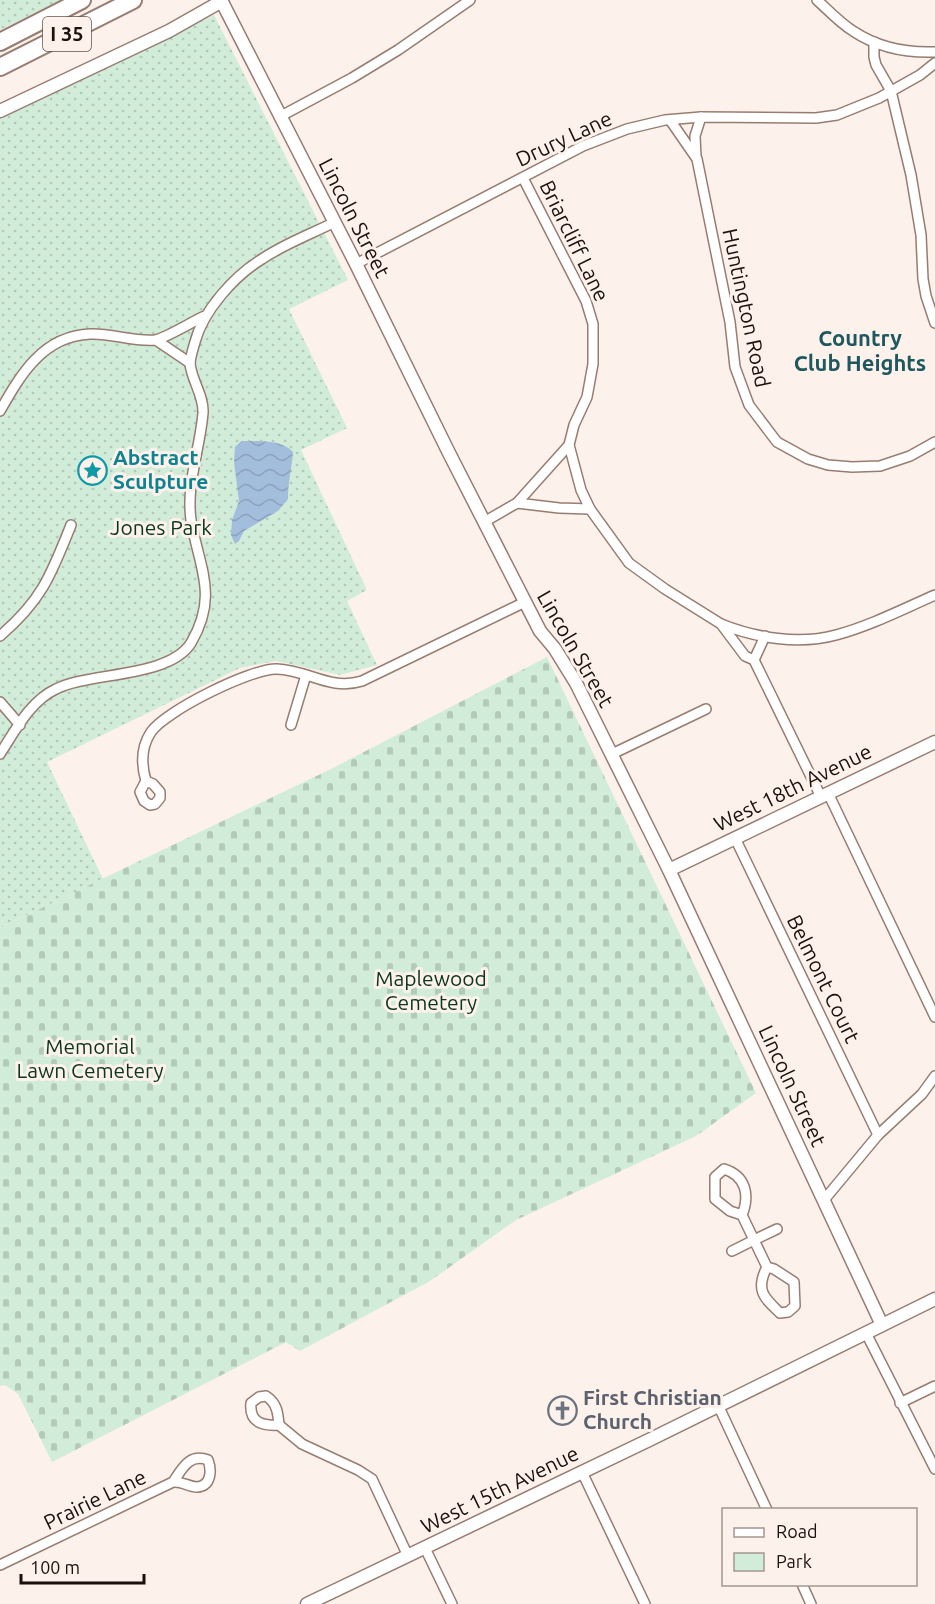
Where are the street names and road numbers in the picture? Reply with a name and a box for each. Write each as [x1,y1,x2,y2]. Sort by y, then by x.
road number: I 35 [43,17,91,51]
street label: Drury Lane [512,105,615,171]
street label: Lincoln Street [315,154,395,281]
street label: Briarcliff Lane [535,176,614,305]
street label: Huntington Road [718,226,776,389]
street label: Lincoln Street [533,586,619,711]
street label: West 18th Avenue [710,739,875,836]
street label: Belmont Court [783,911,865,1046]
street label: Lincoln Street [754,1021,831,1150]
street label: West 15th Avenue [417,1441,582,1538]
street label: Prairie Lane [39,1464,150,1534]

